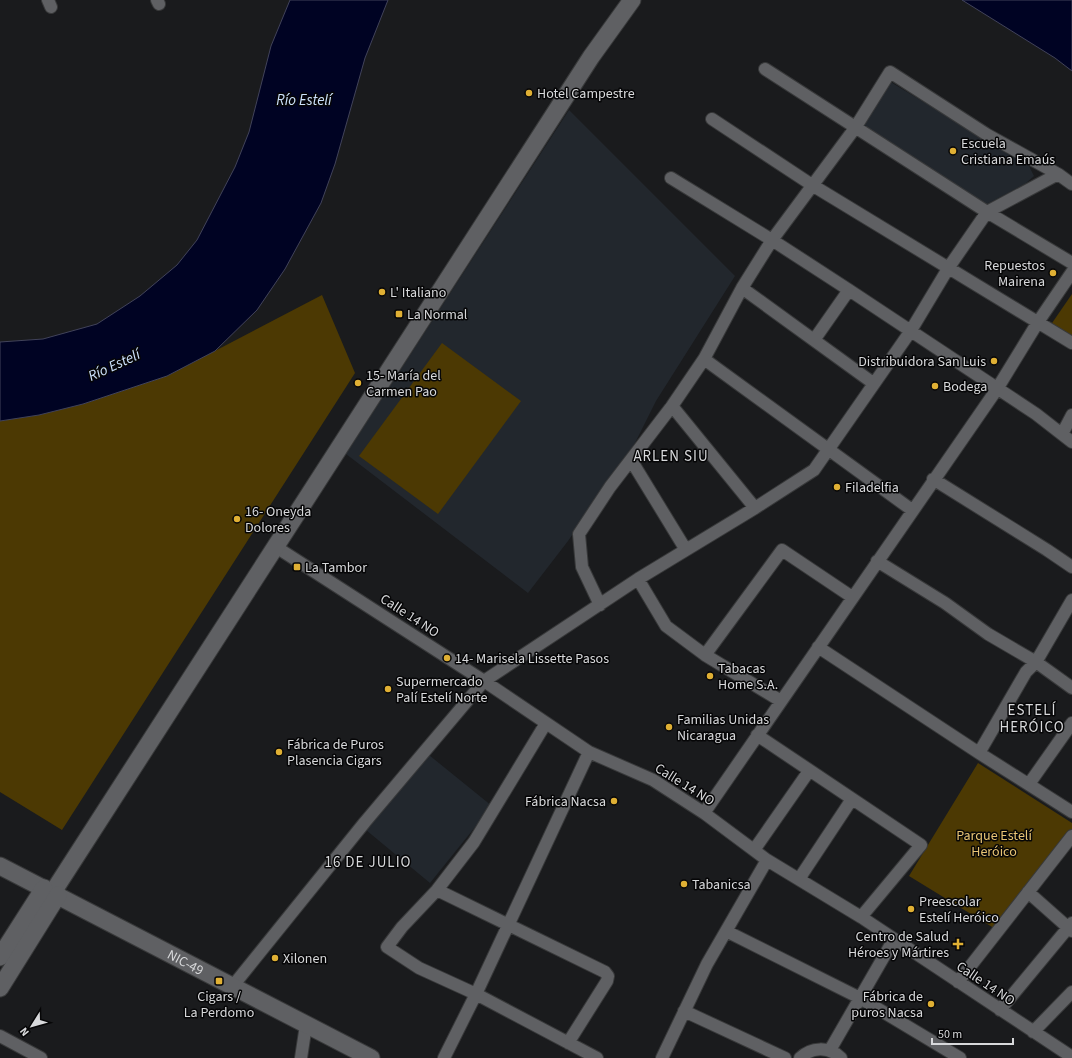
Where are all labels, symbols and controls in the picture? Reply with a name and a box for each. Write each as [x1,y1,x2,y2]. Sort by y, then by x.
place label: Hotel Campestre [537,84,635,104]
marker: Hotel Campestre [524,88,534,98]
water label: Río Estelí [276,90,334,111]
place label: Escuela Cristiana Emaús [961,134,1055,170]
marker: Escuela Cristiana Emaús [948,146,958,156]
place label: Repuestos Mairena [984,256,1045,292]
marker: Repuestos Mairena [1048,268,1058,278]
place label: L' Italiano [390,283,446,303]
marker: L' Italiano [377,287,387,297]
place label: La Normal [407,305,468,325]
marker: La Normal [394,309,404,319]
water label: Río Estelí [85,343,146,387]
place label: Distribuidora San Luis [858,352,986,372]
marker: Distribuidora San Luis [989,356,999,366]
place label: 15- María del Carmen Pao [366,366,441,402]
place label: Bodega [943,377,987,397]
marker: 15- María del Carmen Pao [353,378,363,388]
marker: Bodega [930,381,940,391]
district label: ARLEN SIU [633,446,709,467]
place label: Filadelfia [845,478,899,498]
marker: Filadelfia [832,482,842,492]
place label: 16- Oneyda Dolores [245,502,311,538]
marker: 16- Oneyda Dolores [232,514,242,524]
place label: La Tambor [305,558,367,578]
marker: La Tambor [292,562,302,572]
street label: Calle 14 NO [376,589,443,642]
place label: 14- Marisela Lissette Pasos [455,649,609,669]
marker: 14- Marisela Lissette Pasos [442,653,452,663]
place label: Tabacas Home S.A. [718,659,778,695]
marker: Tabacas Home S.A. [705,671,715,681]
place label: Supermercado Palí Estelí Norte [396,672,488,708]
marker: Supermercado Palí Estelí Norte [383,684,393,694]
district label: ESTELÍ HERÓICO [999,700,1065,738]
place label: Familias Unidas Nicaragua [677,710,769,746]
marker: Familias Unidas Nicaragua [664,722,674,732]
place label: Fábrica de Puros Plasencia Cigars [287,735,384,771]
marker: Fábrica de Puros Plasencia Cigars [274,747,284,757]
street label: Calle 14 NO [651,759,718,811]
place label: Fábrica Nacsa [525,792,606,812]
marker: Fábrica Nacsa [609,796,619,806]
park label: Parque Estelí Heróico [956,826,1032,862]
district label: 16 DE JULIO [324,852,412,873]
place label: Tabanicsa [692,875,751,895]
marker: Tabanicsa [679,879,689,889]
place label: Preescolar Estelí Heróico [919,892,999,928]
marker: Preescolar Estelí Heróico [906,904,916,914]
place label: Centro de Salud Héroes y Mártires [848,927,949,963]
marker: Centro de Salud Héroes y Mártires [952,938,964,950]
street label: NIC-49 [163,945,207,981]
place label: Xilonen [283,949,327,969]
marker: Xilonen [270,953,280,963]
street label: Calle 14 NO [952,957,1019,1011]
marker: Cigars / La Perdomo [214,976,224,986]
place label: Cigars / La Perdomo [184,987,254,1023]
place label: Fábrica de puros Nacsa [851,987,923,1023]
marker: Fábrica de puros Nacsa [926,999,936,1009]
north arrow [12,1006,52,1046]
scale bar [932,1020,1013,1046]
text: N [16,1024,33,1039]
text: 50 m [938,1026,962,1043]

